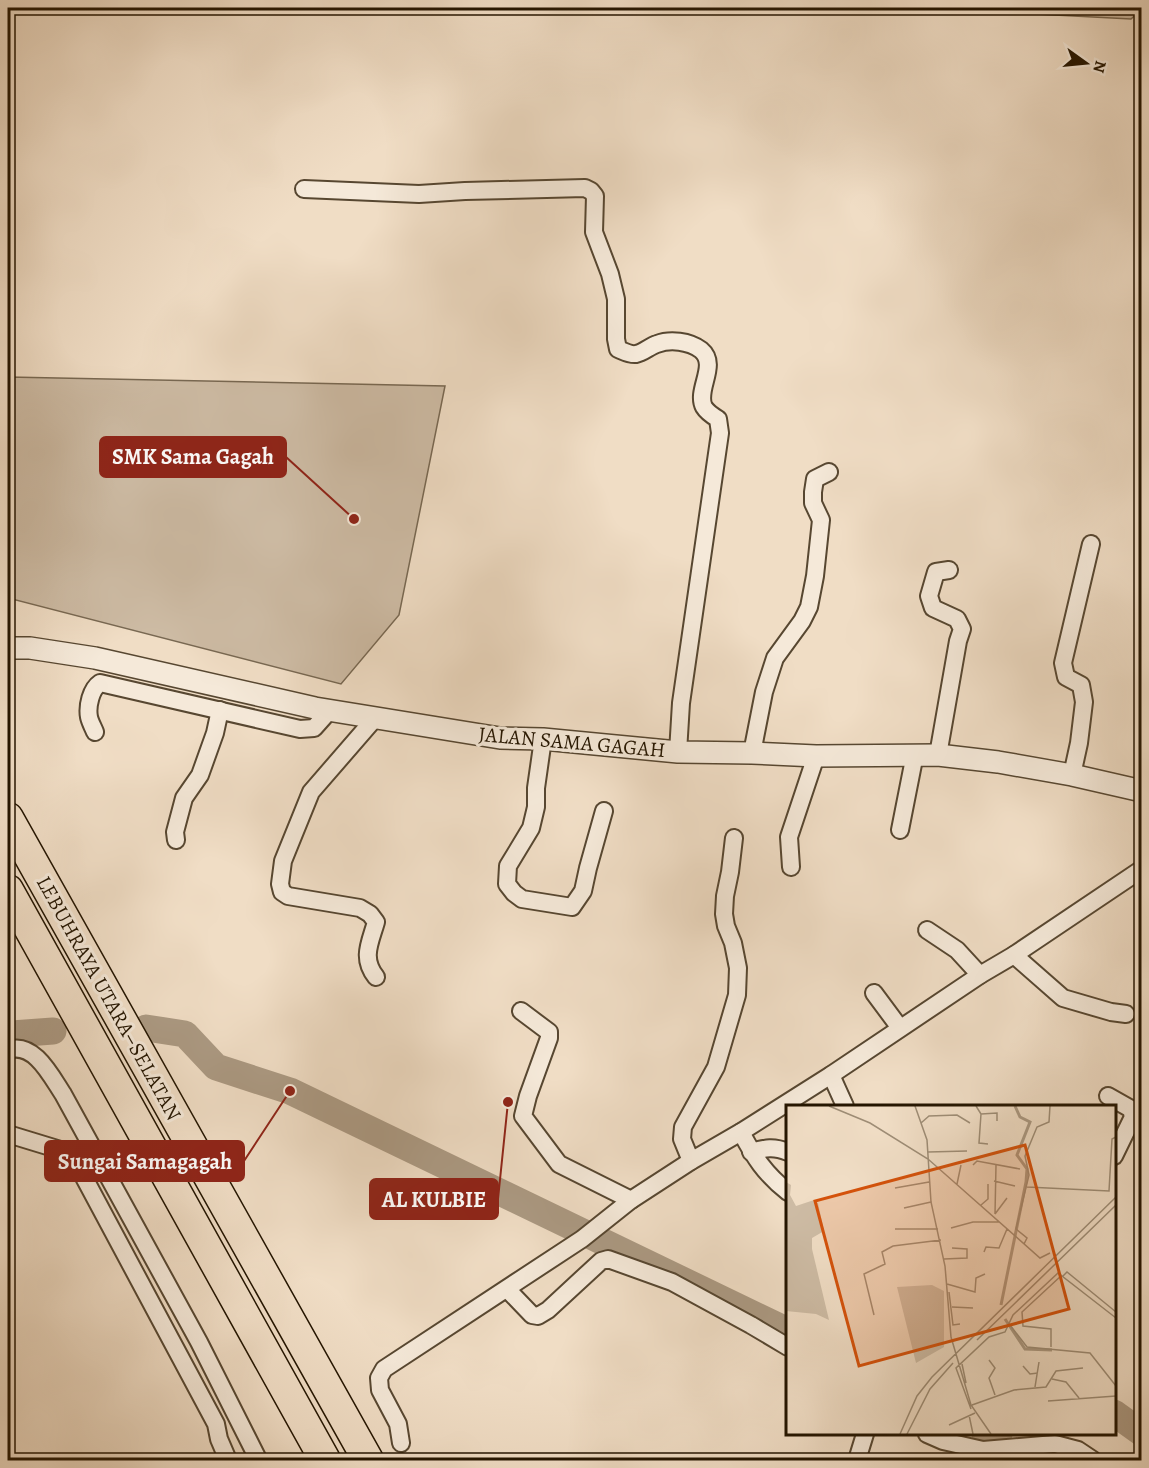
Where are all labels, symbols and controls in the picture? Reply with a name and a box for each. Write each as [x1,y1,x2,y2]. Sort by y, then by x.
north arrow [1056,33,1116,93]
text: N [1087,58,1112,75]
callout: SMK Sama Gagah [100,437,286,477]
text: SMK Sama Gagah [112,442,274,472]
street label: JALAN SAMA GAGAH [477,720,667,764]
street label: LEBUHRAYA UTARA–SELATAN [30,871,188,1125]
inset map [786,1105,1116,1435]
callout: Sungai Samagagah [45,1141,244,1181]
text: Sungai Samagagah [58,1147,232,1177]
callout: AL KULBIE [370,1179,498,1219]
text: AL KULBIE [381,1185,486,1215]

